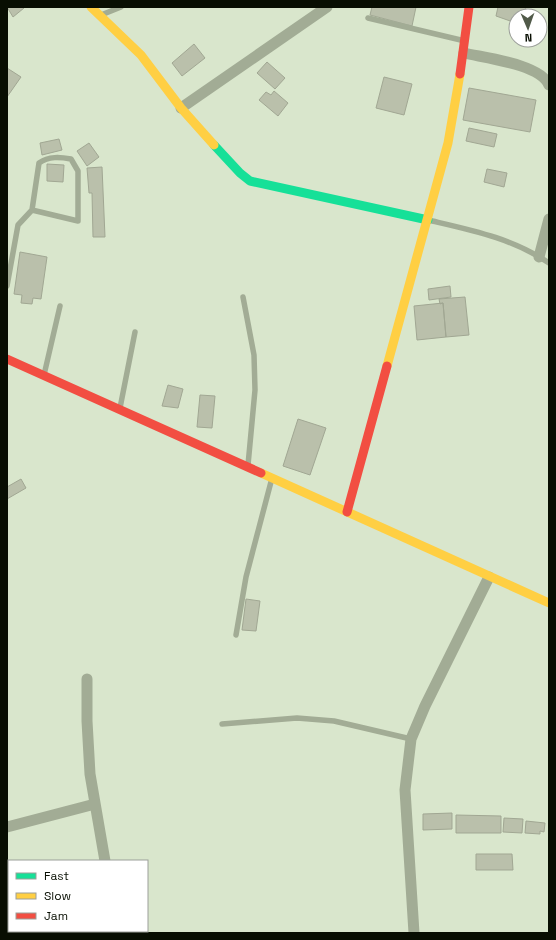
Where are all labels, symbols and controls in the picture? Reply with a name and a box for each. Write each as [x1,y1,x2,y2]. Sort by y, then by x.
north arrow [508,8,548,48]
text: N [524,31,532,45]
legend [8,860,148,932]
text: Fast [44,868,69,884]
text: Slow [44,888,71,904]
text: Jam [44,908,68,924]

